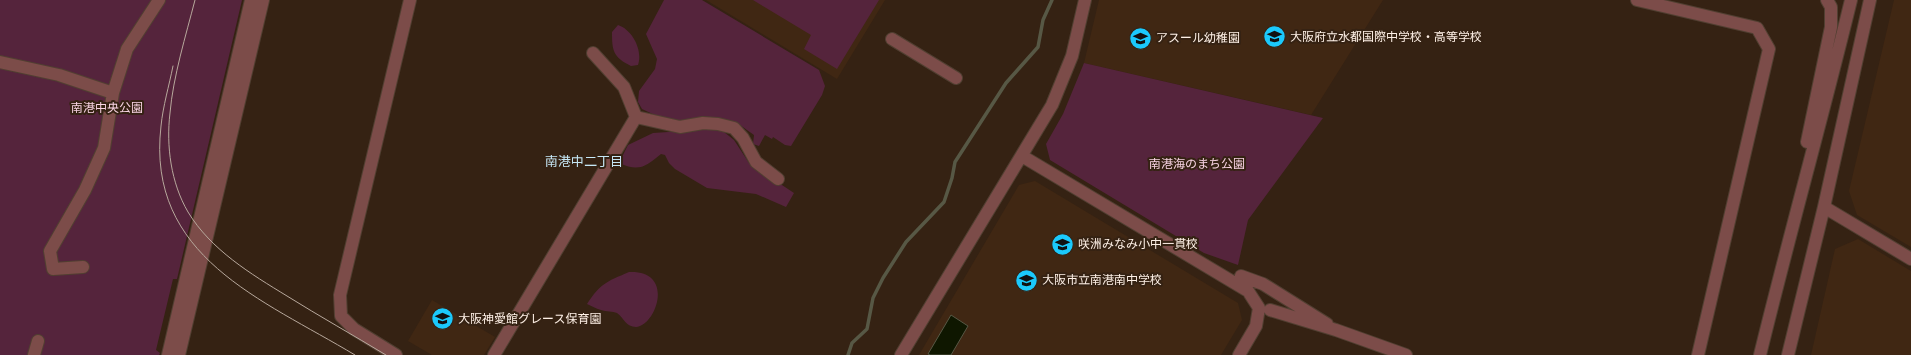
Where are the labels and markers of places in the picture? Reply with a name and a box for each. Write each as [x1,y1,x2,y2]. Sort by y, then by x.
school or university icon: 大阪府立水都国際中学校・高等学校 [1262,24,1288,50]
school or university icon: アスール幼稚園 [1128,25,1154,51]
place label: 大阪府立水都国際中学校・高等学校 [1290,29,1482,45]
place label: アスール幼稚園 [1156,30,1240,46]
school or university icon: 咲洲みなみ小中一貫校 [1049,231,1075,257]
place label: 咲洲みなみ小中一貫校 [1078,236,1198,252]
school or university icon: 大阪市立南港南中学校 [1014,267,1040,293]
place label: 大阪市立南港南中学校 [1042,272,1162,288]
school or university icon: 大阪神愛館グレース保育園 [429,306,455,332]
place label: 大阪神愛館グレース保育園 [458,311,601,327]

